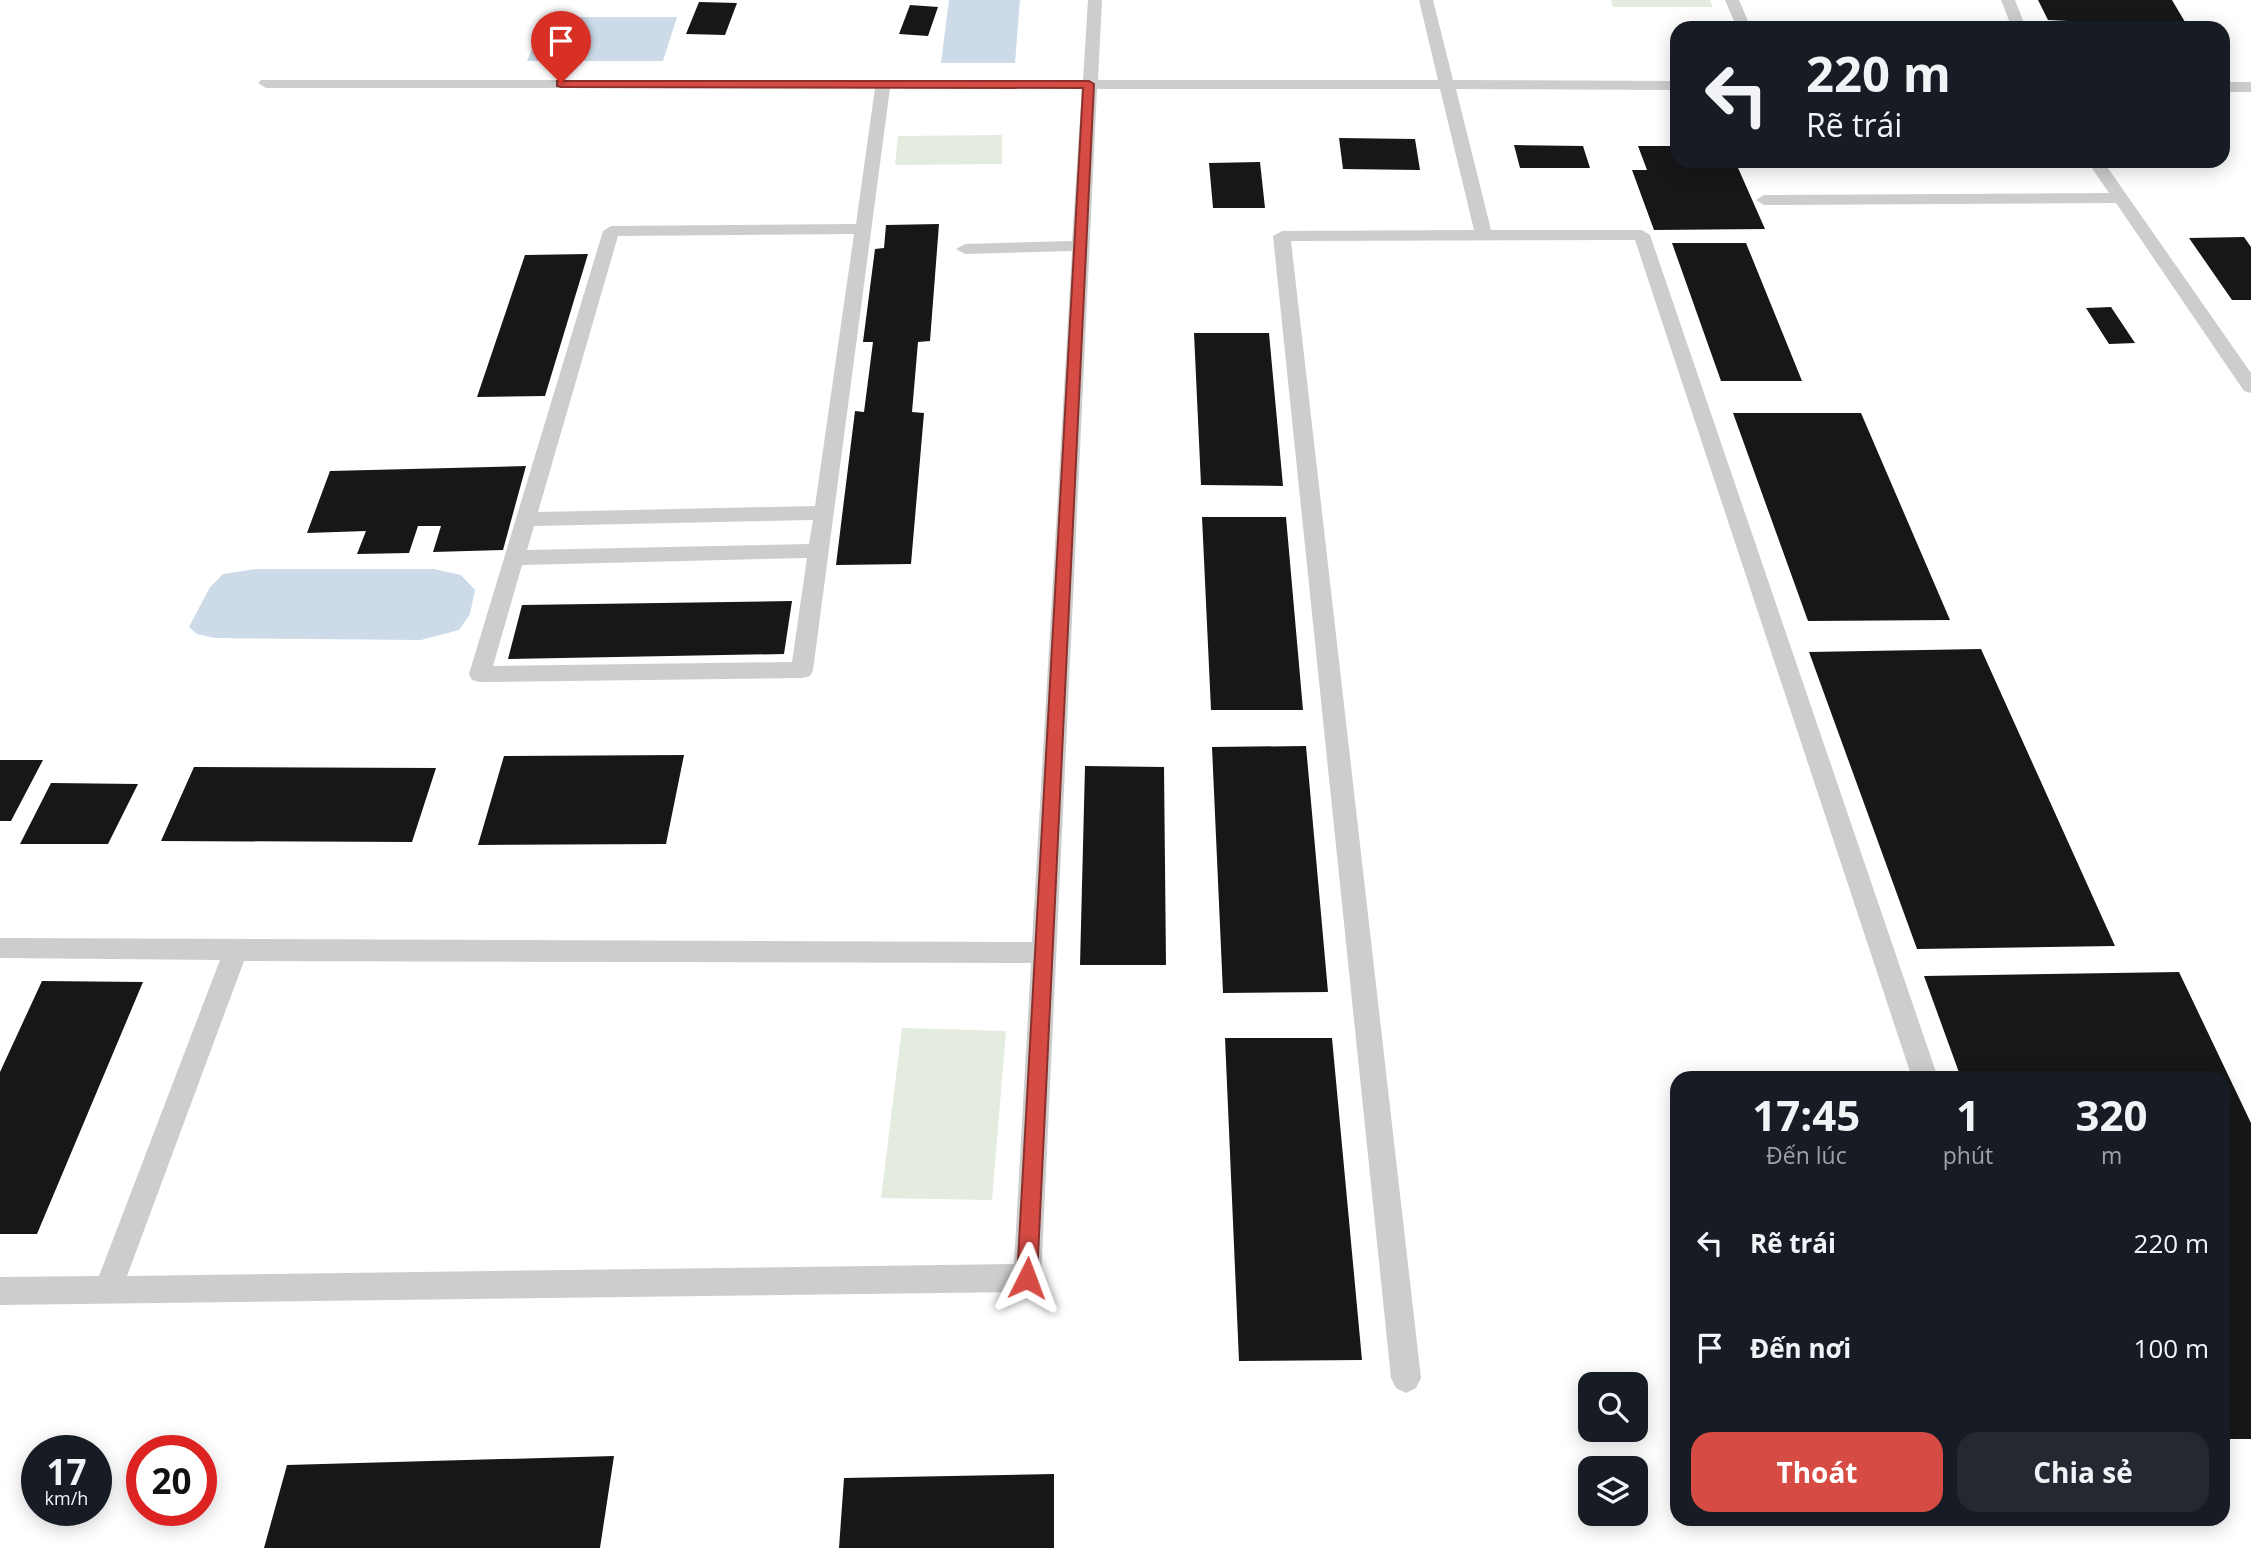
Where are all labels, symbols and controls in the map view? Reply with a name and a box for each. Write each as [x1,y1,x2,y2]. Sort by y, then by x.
pin [531,11,591,83]
icon: arrive [542,22,580,60]
text: 220 m [1806,40,1951,106]
icon: left [1691,49,1782,140]
text: Rẽ trái [1806,103,1902,146]
text: 17:45 [1752,1086,1860,1143]
text: 1 [1956,1086,1980,1143]
text: 320 [2076,1086,2148,1143]
text: Đến lúc [1766,1139,1847,1171]
text: phút [1943,1139,1993,1171]
text: m [2101,1139,2122,1171]
icon: left [1691,1224,1729,1262]
text: Rẽ trái [1750,1225,1836,1261]
text: 220 m [2134,1225,2209,1261]
position arrow [990,1241,1064,1315]
icon: arrive [1691,1329,1729,1367]
text: Đến nơi [1750,1330,1851,1366]
text: 100 m [2134,1330,2209,1366]
map controls [1578,1372,1648,1526]
button: search [1578,1372,1648,1442]
button: Thoát [1691,1432,1943,1512]
button: Chia sẻ [1957,1432,2209,1512]
speed limit sign: 20 [126,1435,217,1526]
text: 17 [46,1448,87,1495]
button: layers [1578,1456,1648,1526]
text: km/h [45,1486,88,1510]

